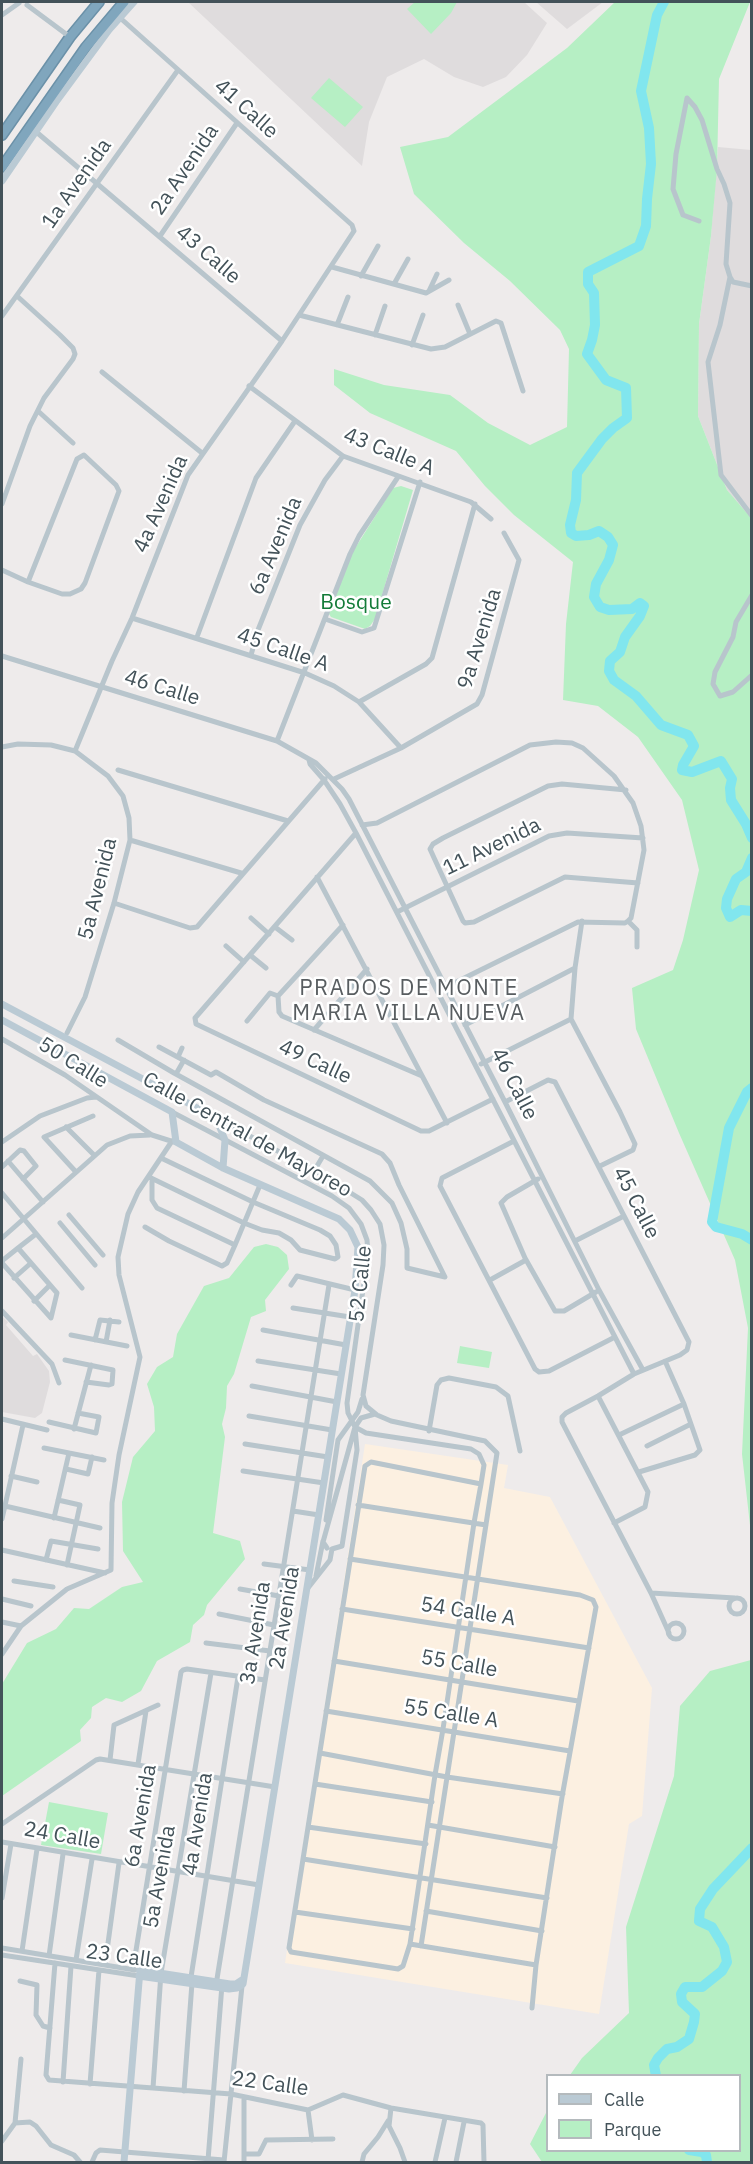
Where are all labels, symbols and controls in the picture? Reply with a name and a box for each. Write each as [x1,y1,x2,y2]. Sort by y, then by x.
street label: 41 Calle [209,74,283,144]
street label: 2a Avenida [145,120,225,220]
street label: 1a Avenida [37,134,117,234]
street label: 43 Calle [171,220,245,290]
street label: 43 Calle A [340,422,438,482]
street label: 4a Avenida [128,451,194,557]
street label: 6a Avenida [244,493,308,599]
street label: 9a Avenida [453,586,507,692]
park label: Bosque [320,590,392,616]
street label: 45 Calle A [234,623,332,677]
street label: 46 Calle [121,665,203,711]
street label: 11 Avenida [439,813,545,881]
street label: 5a Avenida [73,835,123,943]
district label: PRADOS DE MONTE MARIA VILLA NUEVA [292,976,526,1028]
street label: 50 Calle [34,1032,112,1094]
street label: 49 Calle [275,1034,355,1090]
street label: 46 Calle [485,1044,543,1124]
street label: Calle Central de Mayoreo [138,1067,356,1203]
street label: 45 Calle [607,1163,665,1243]
street label: 52 Calle [344,1244,378,1324]
street label: 2a Avenida [264,1565,306,1671]
street label: 3a Avenida [235,1580,277,1686]
street label: 54 Calle A [419,1592,517,1632]
street label: 55 Calle [419,1645,499,1683]
street label: 55 Calle A [402,1694,500,1734]
street label: 6a Avenida [120,1763,162,1869]
street label: 4a Avenida [177,1771,219,1877]
street label: 24 Calle [22,1817,102,1855]
street label: 5a Avenida [139,1824,181,1930]
street label: 23 Calle [84,1939,164,1975]
street label: 22 Calle [230,2066,310,2102]
legend [546,2074,741,2152]
text: Calle [604,2088,644,2111]
text: Parque [604,2118,661,2141]

